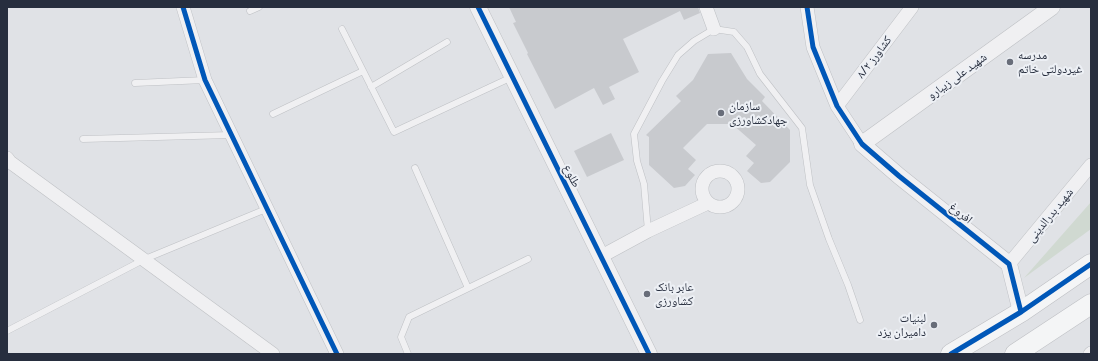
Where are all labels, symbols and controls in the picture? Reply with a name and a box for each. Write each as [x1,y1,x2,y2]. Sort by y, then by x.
street label: کشاورز ۸/۲ [853,33,895,81]
place label: مدرسه غیردولتی خاتم [1018,48,1082,76]
street label: شهید علی زیبارو [925,50,989,102]
marker: مدرسه غیردولتی خاتم [1005,57,1015,67]
place label: سازمان جهادکشاورزی [729,99,787,127]
marker: سازمان جهادکشاورزی [716,108,726,118]
street label: طلوع [560,162,584,190]
street label: شهید بدرالدینی [1024,185,1076,245]
street label: افروغ [947,199,975,227]
place label: عابر بانک کشاورزی [655,280,693,308]
marker: عابر بانک کشاورزی [642,289,652,299]
place label: لبنیات دامیران یزد [877,311,926,339]
marker: لبنیات دامیران یزد [929,320,939,330]

